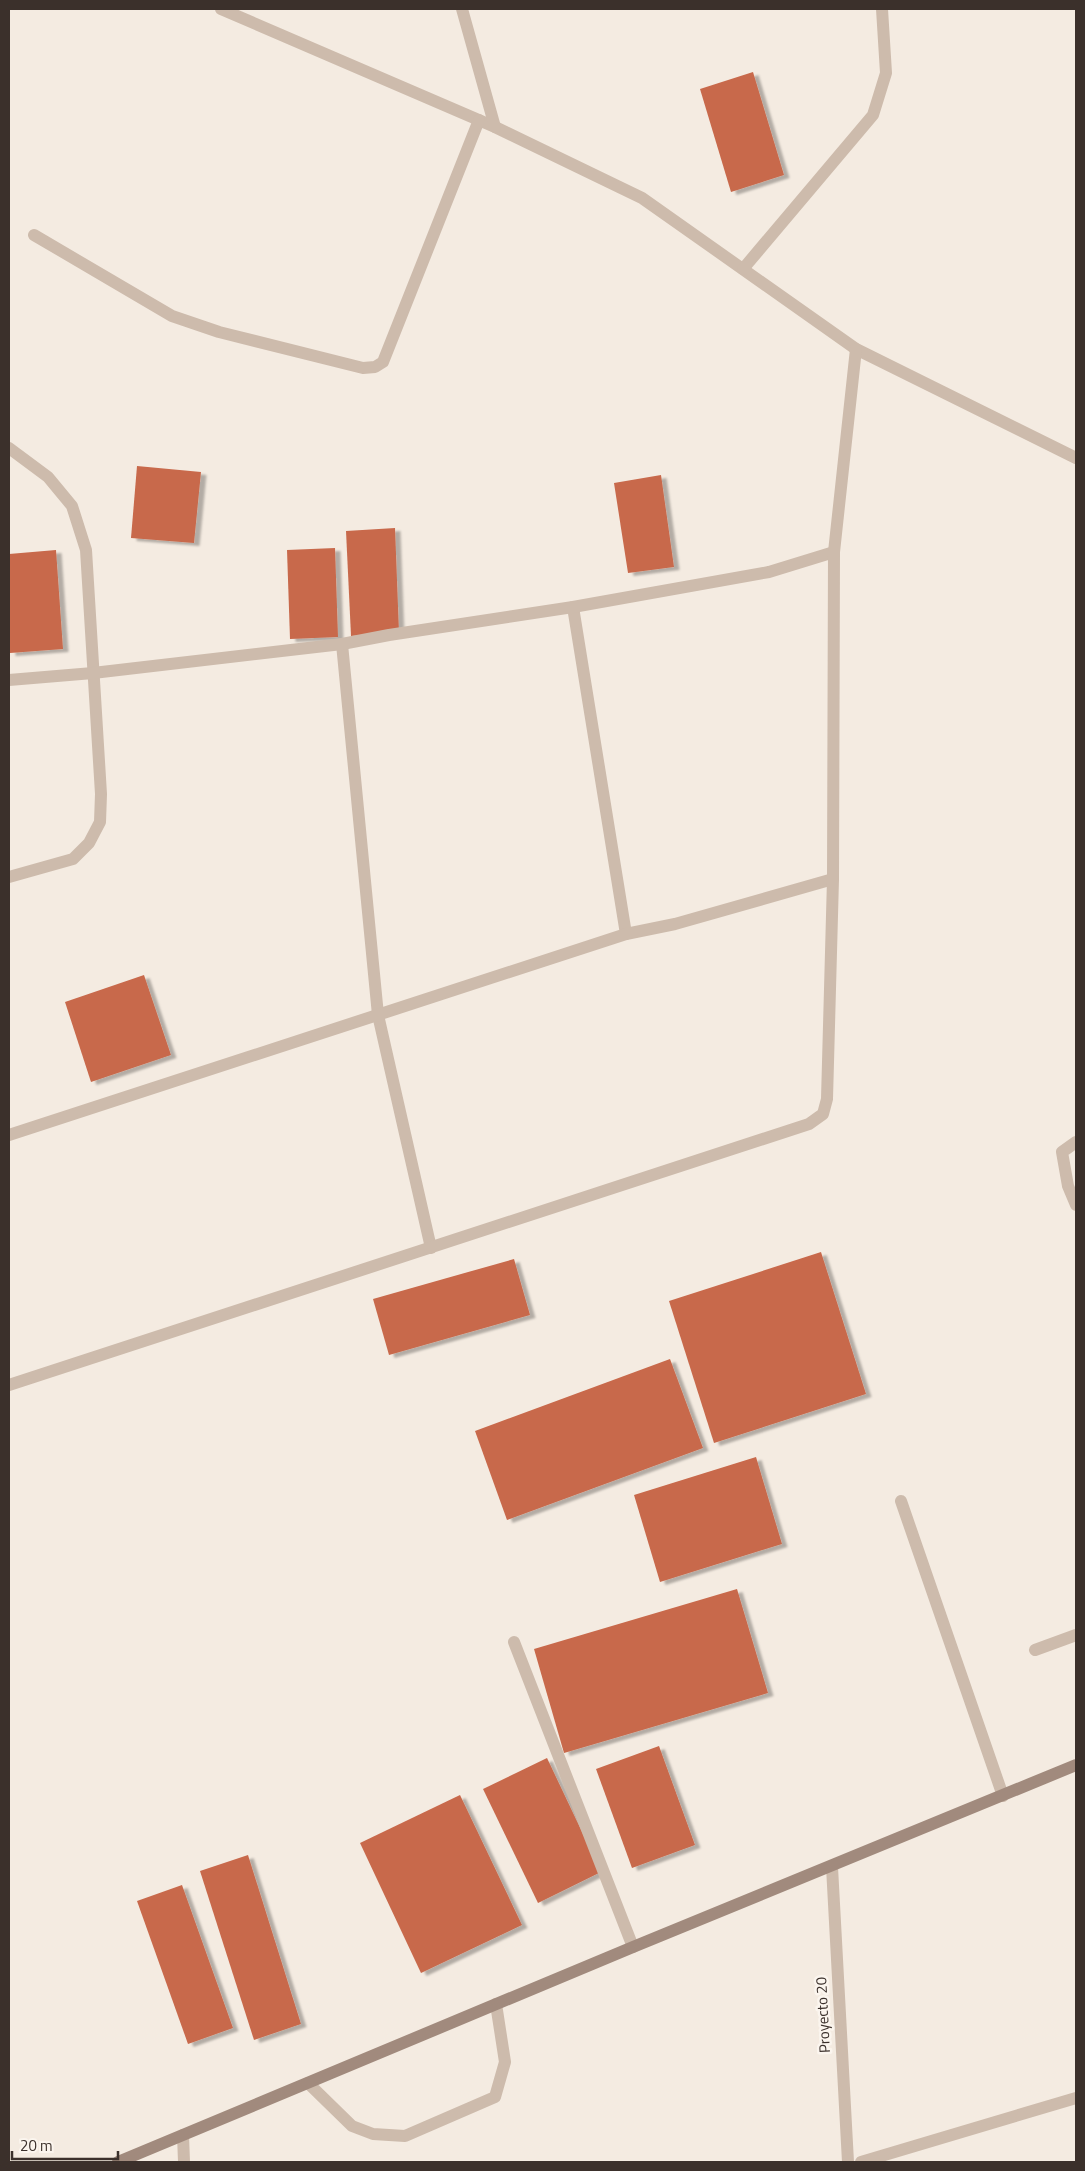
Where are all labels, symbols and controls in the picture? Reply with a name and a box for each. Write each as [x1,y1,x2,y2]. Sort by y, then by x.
street label: Proyecto 20 [809,1976,836,2054]
scale bar [12,2128,119,2160]
text: 20 m [20,2134,53,2157]

